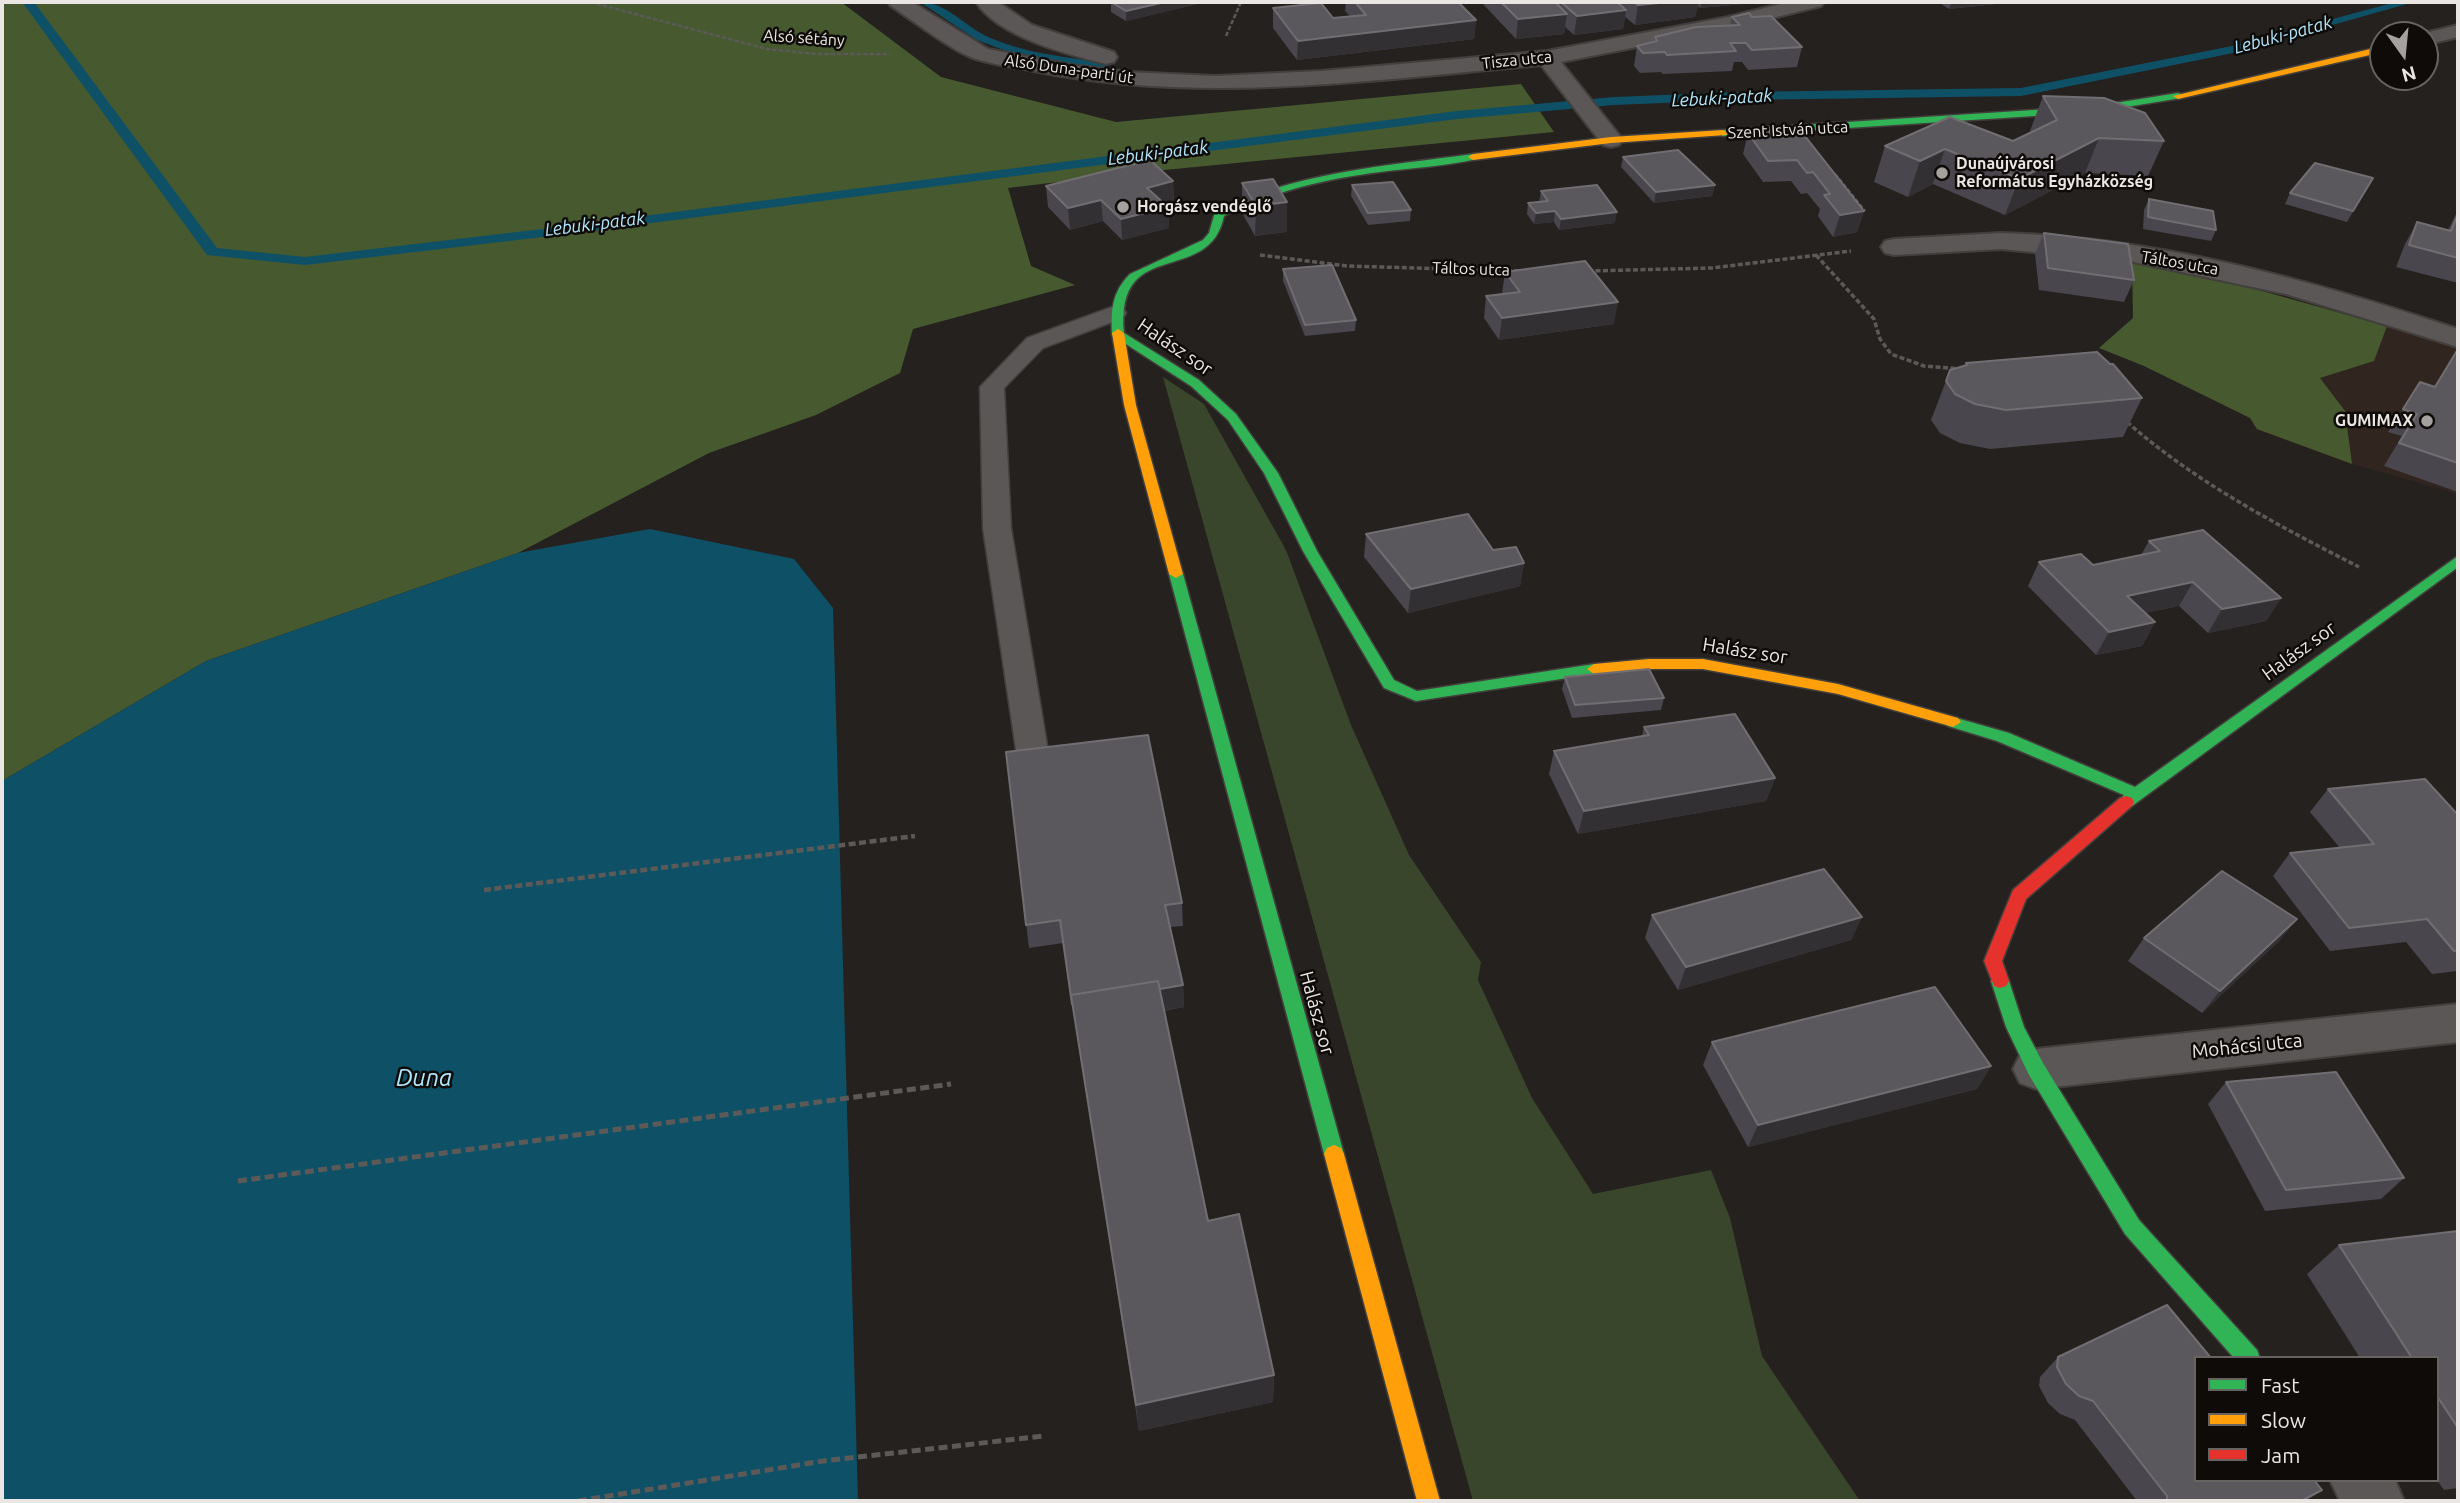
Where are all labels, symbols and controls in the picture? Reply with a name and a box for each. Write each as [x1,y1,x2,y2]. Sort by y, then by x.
water label: Lebuki-patak [2231,11,2335,59]
north arrow [2369,21,2439,91]
street label: Alsó sétány [763,26,845,50]
street label: Tisza utca [1481,47,1553,73]
street label: Alsó Duna-parti út [1003,50,1135,88]
text: N [2399,62,2419,87]
water label: Lebuki-patak [1671,85,1773,111]
street label: Szent István utca [1727,117,1849,143]
water label: Lebuki-patak [1106,136,1210,170]
place label: Dunaújvárosi Református Egyházközség [1956,154,2153,192]
marker: Dunaújvárosi Református Egyházközség [1934,165,1950,181]
place label: Horgász vendéglő [1137,197,1272,217]
marker: Horgász vendéglő [1115,199,1131,215]
water label: Lebuki-patak [543,207,647,241]
street label: Táltos utca [2140,247,2220,279]
street label: Táltos utca [1432,258,1510,280]
street label: Halász sor [1133,314,1217,380]
place label: GUMIMAX [2335,411,2413,431]
marker: GUMIMAX [2419,413,2435,429]
street label: Halász sor [2258,617,2340,685]
street label: Halász sor [1701,633,1789,669]
street label: Halász sor [1295,969,1339,1057]
street label: Mohácsi utca [2191,1029,2303,1063]
water label: Duna [396,1064,452,1092]
legend [2194,1356,2439,1482]
text: Fast [2261,1373,2299,1397]
text: Slow [2261,1408,2306,1432]
text: Jam [2261,1443,2300,1467]

